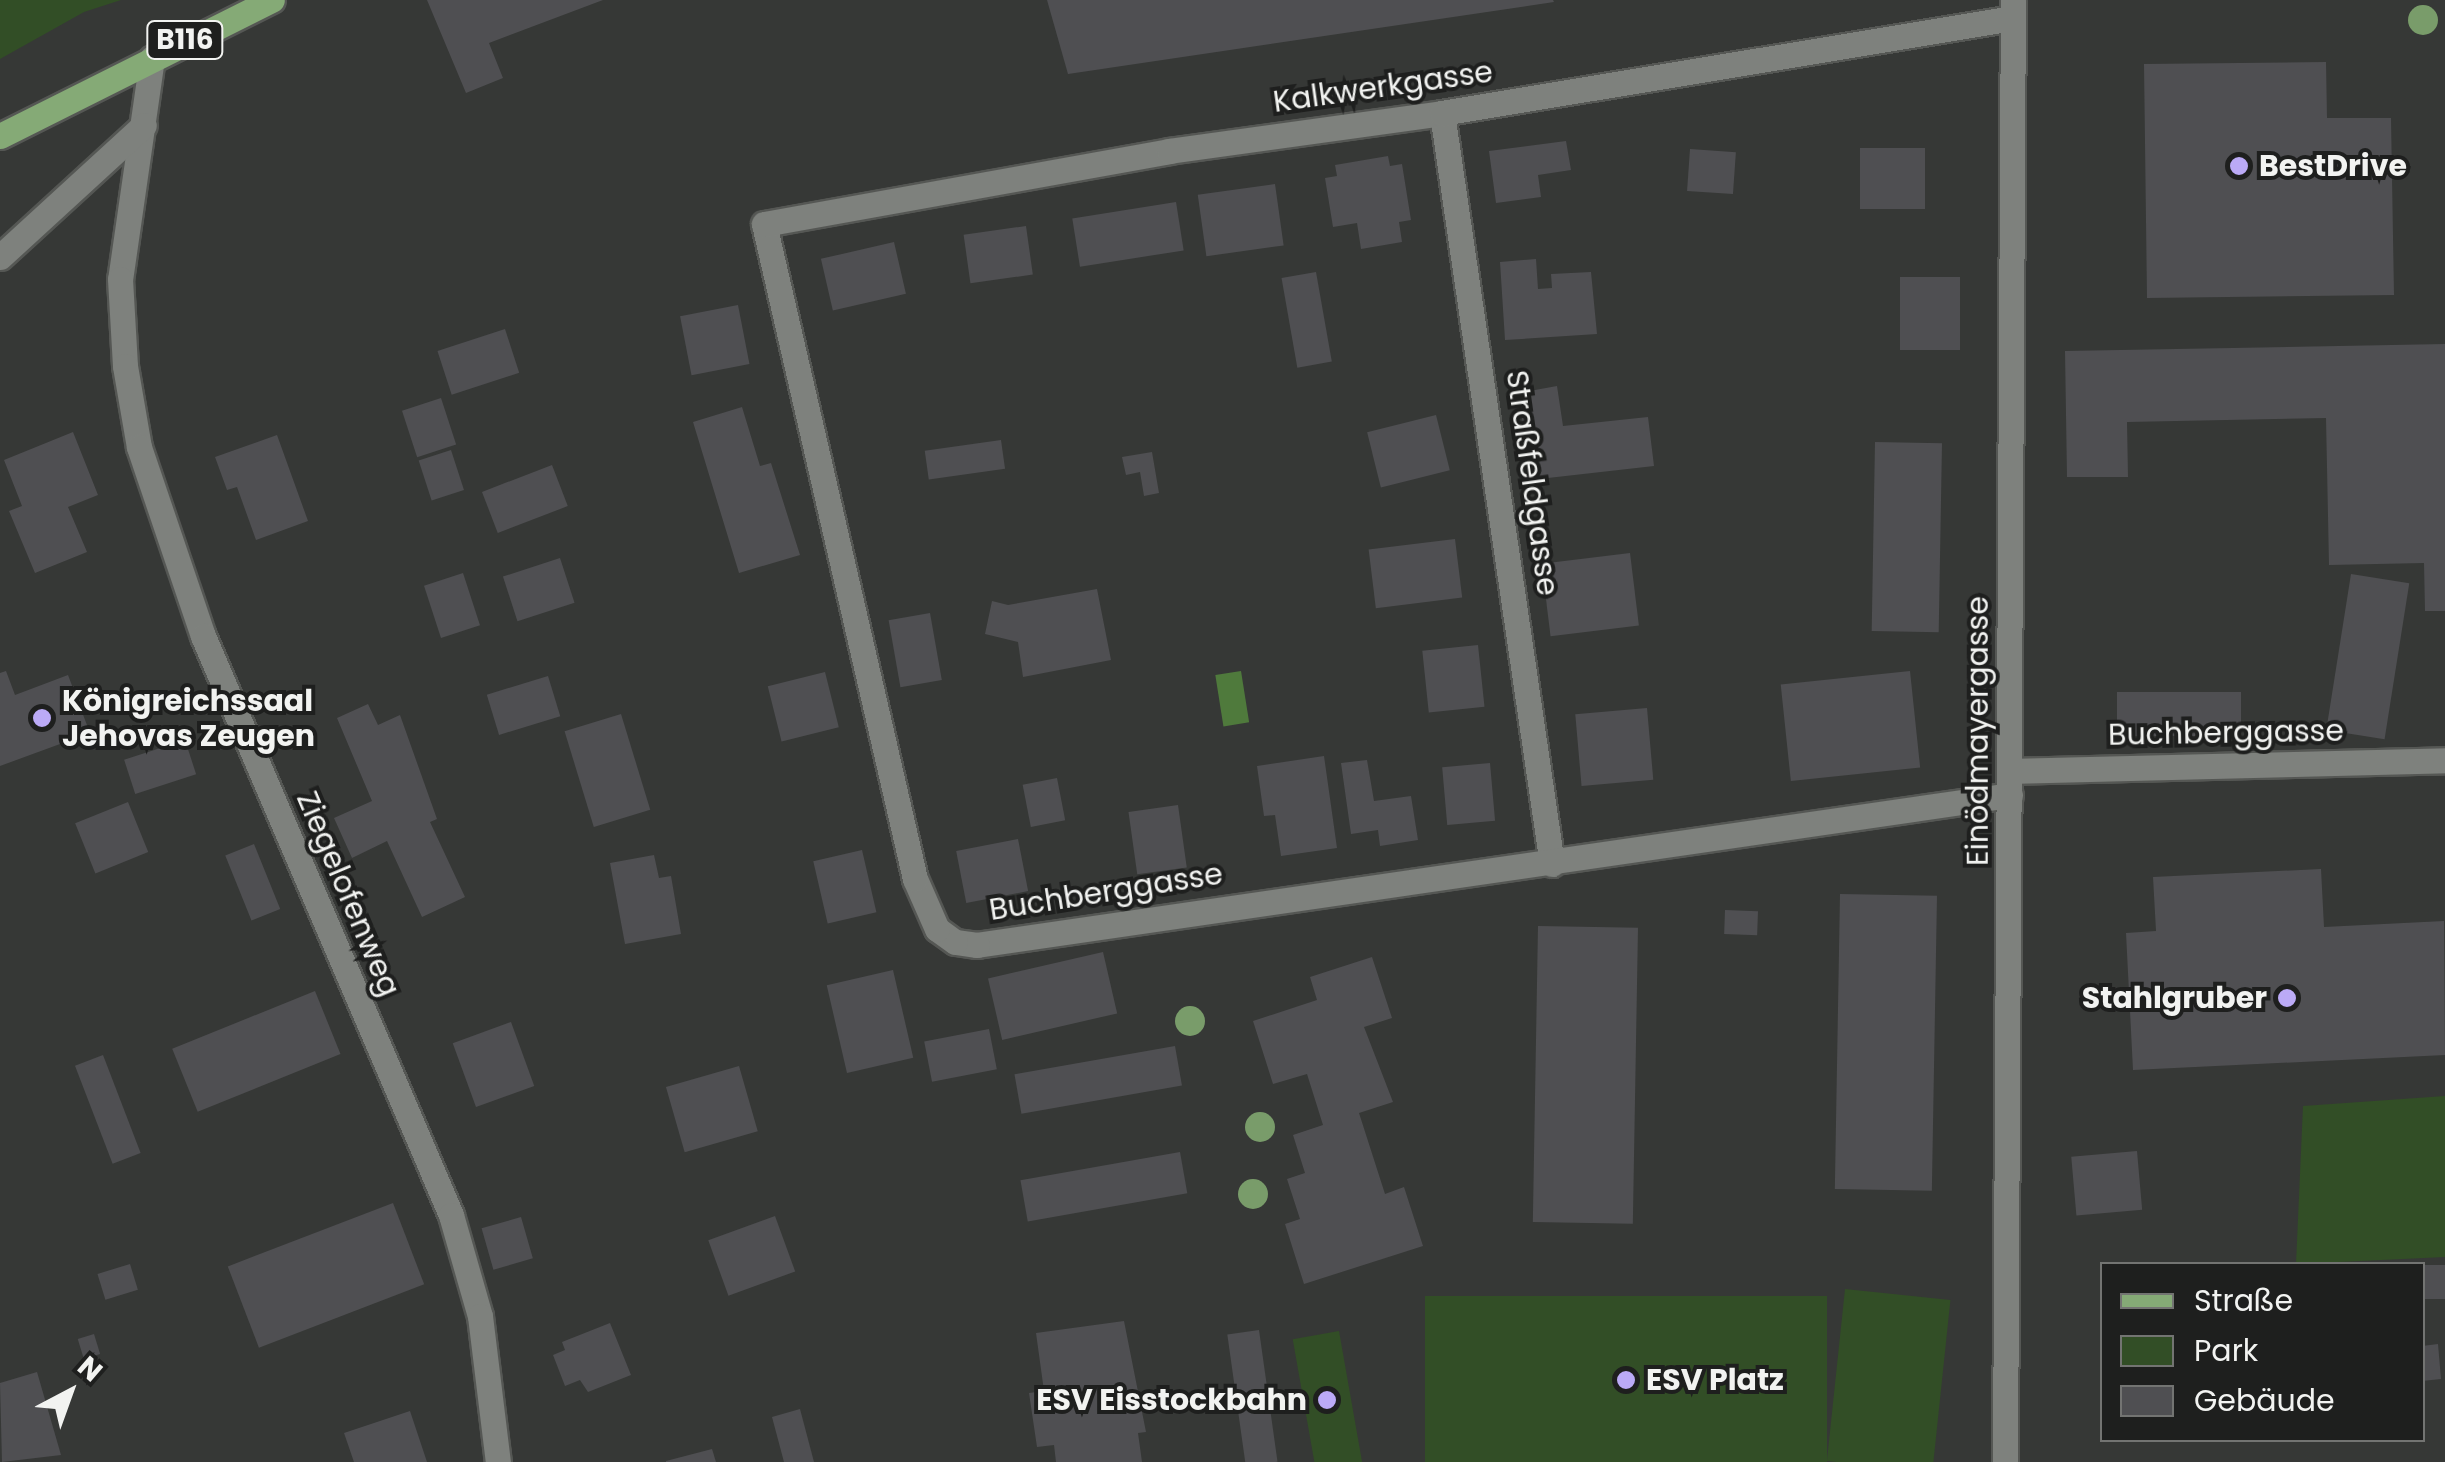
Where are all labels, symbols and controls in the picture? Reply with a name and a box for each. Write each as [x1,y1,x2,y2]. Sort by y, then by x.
road number: B116 [145,17,225,63]
street label: Kalkwerkgasse [1271,54,1495,120]
place label: BestDrive [2259,148,2407,184]
marker: BestDrive [2228,155,2250,177]
street label: Straßfeldgasse [1498,368,1566,598]
street label: Einödmayergasse [1960,596,1996,866]
place label: Königreichssaal Jehovas Zeugen [62,683,315,754]
marker: Königreichssaal Jehovas Zeugen [31,707,53,729]
street label: Buchberggasse [2108,713,2344,753]
street label: Ziegelofenweg [289,786,407,1002]
street label: Buchberggasse [987,856,1225,928]
place label: Stahlgruber [2082,980,2267,1016]
marker: Stahlgruber [2276,987,2298,1009]
legend [2100,1262,2425,1442]
text: Straße [2194,1279,2293,1322]
text: Park [2194,1329,2258,1372]
north arrow [20,1342,120,1442]
text: N [69,1347,111,1391]
place label: ESV Platz [1646,1362,1784,1398]
marker: ESV Platz [1615,1369,1637,1391]
text: Gebäude [2194,1379,2335,1422]
place label: ESV Eisstockbahn [1036,1382,1307,1418]
marker: ESV Eisstockbahn [1316,1389,1338,1411]

